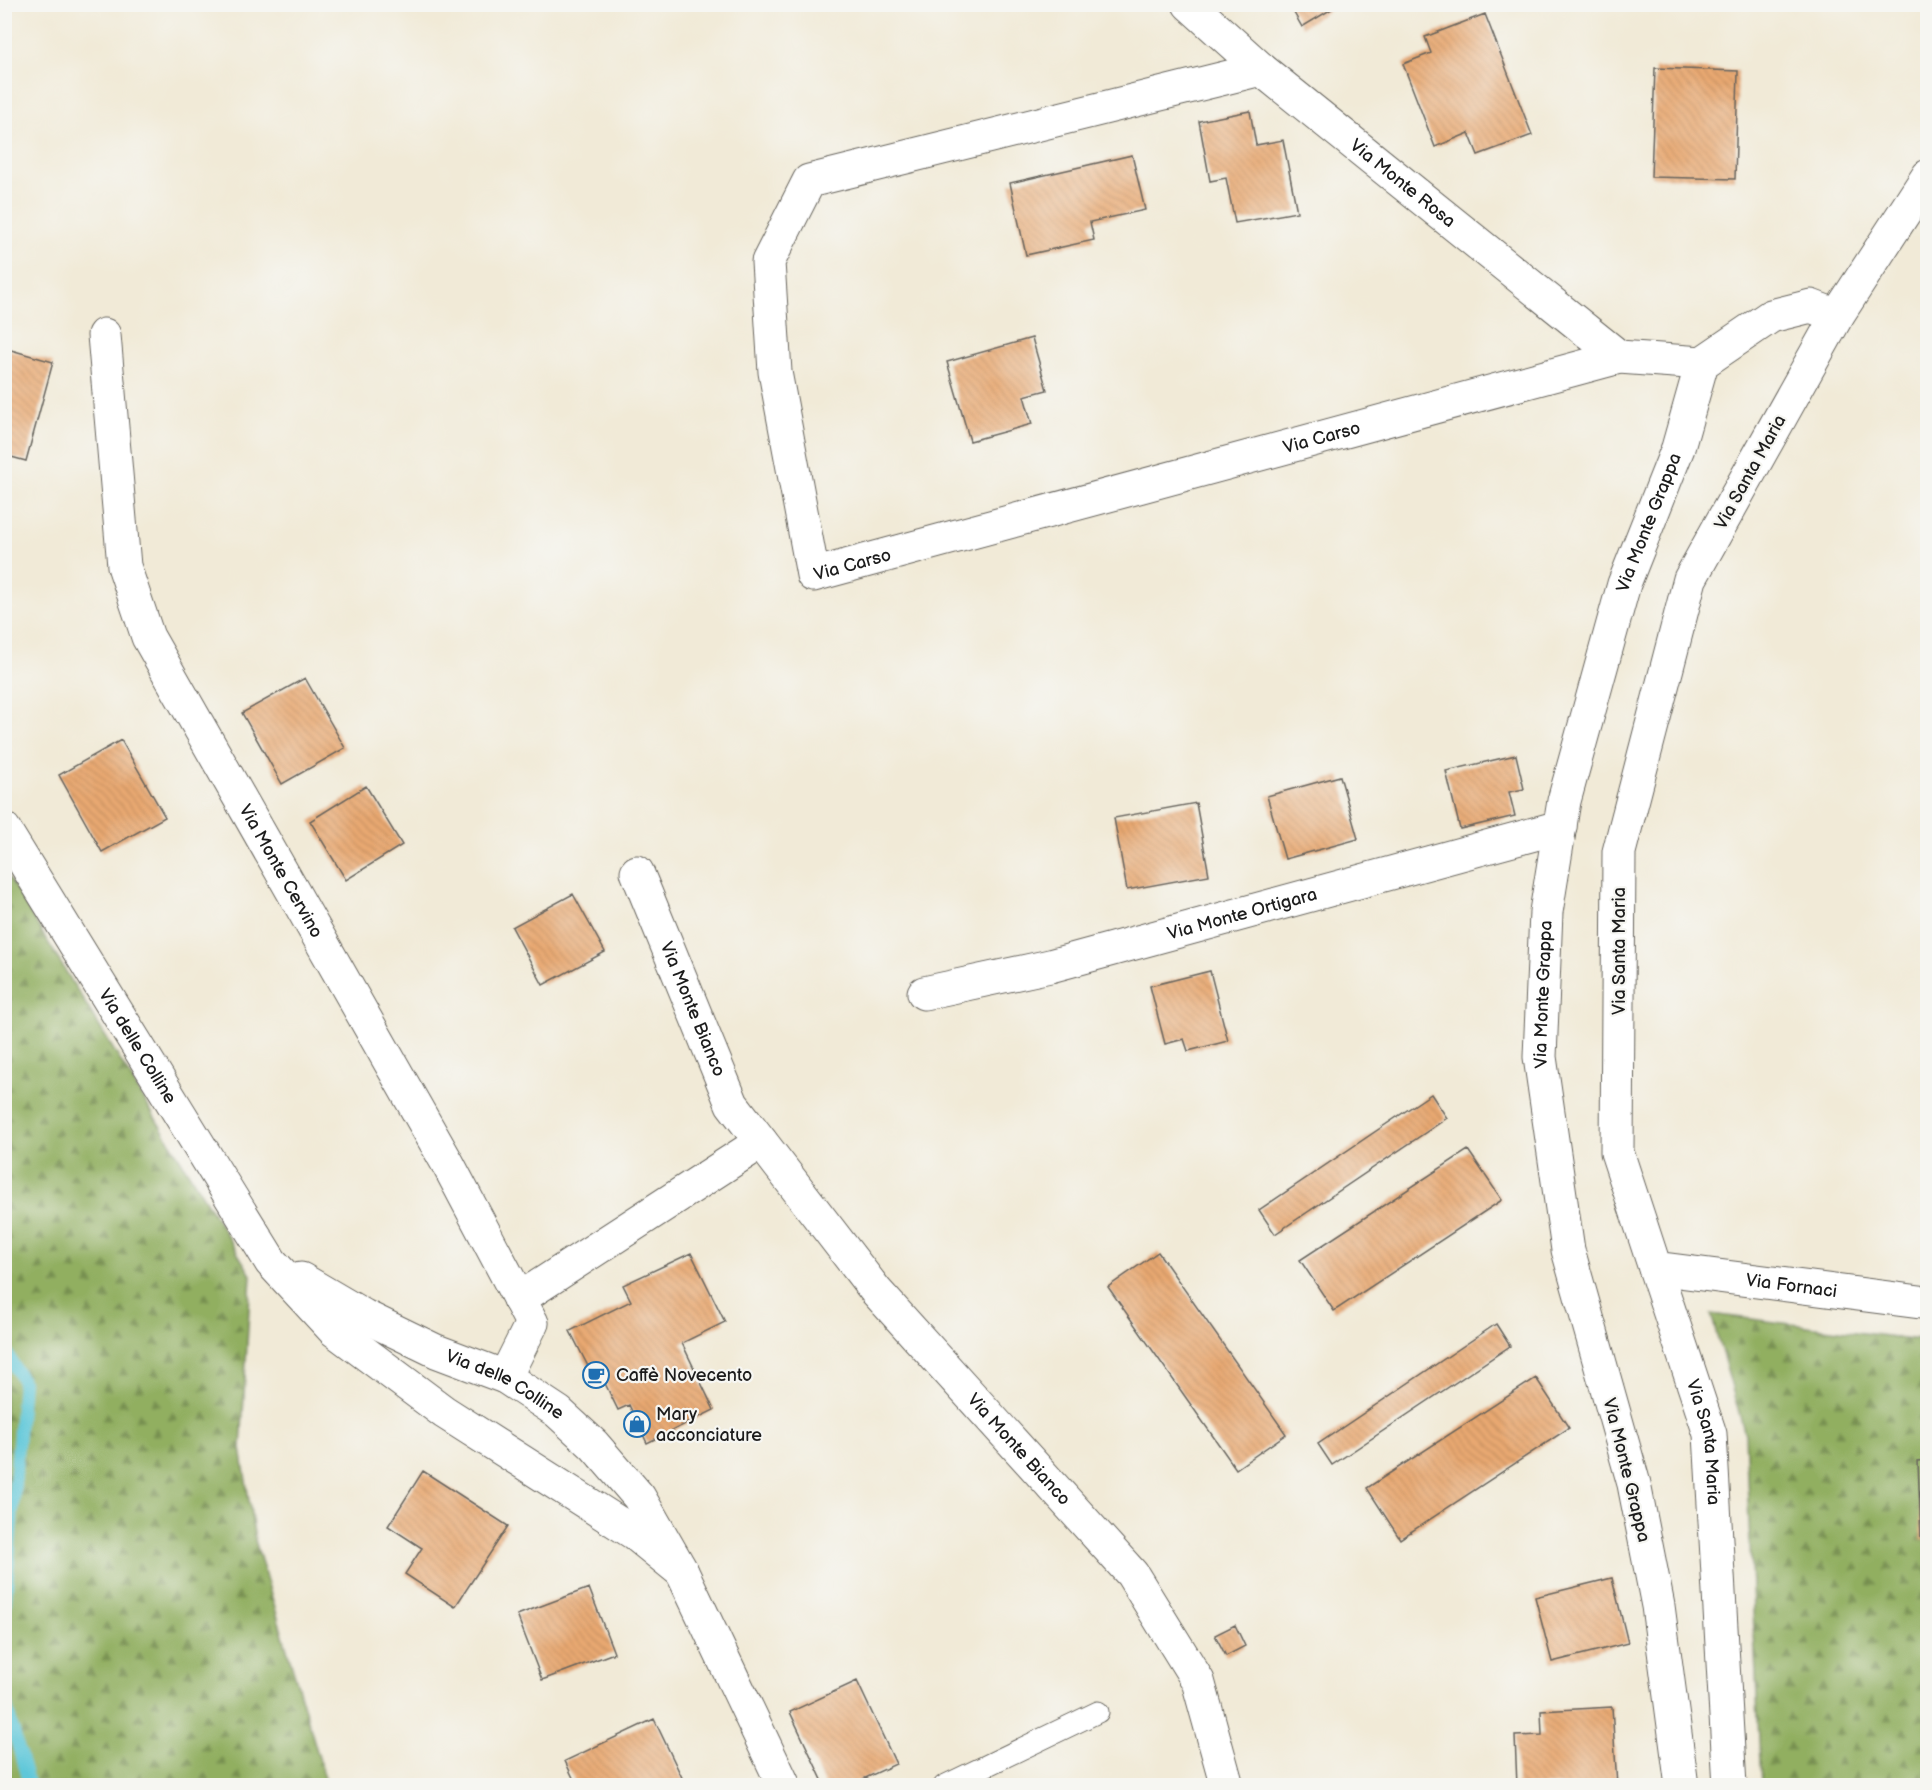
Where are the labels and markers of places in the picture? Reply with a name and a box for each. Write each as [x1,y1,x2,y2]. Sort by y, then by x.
cafe icon: Caffè Novecento [581,1360,611,1390]
place label: Caffè Novecento [616,1365,752,1386]
place label: Mary acconciature [656,1404,762,1446]
shop icon: Mary acconciature [622,1409,652,1439]

